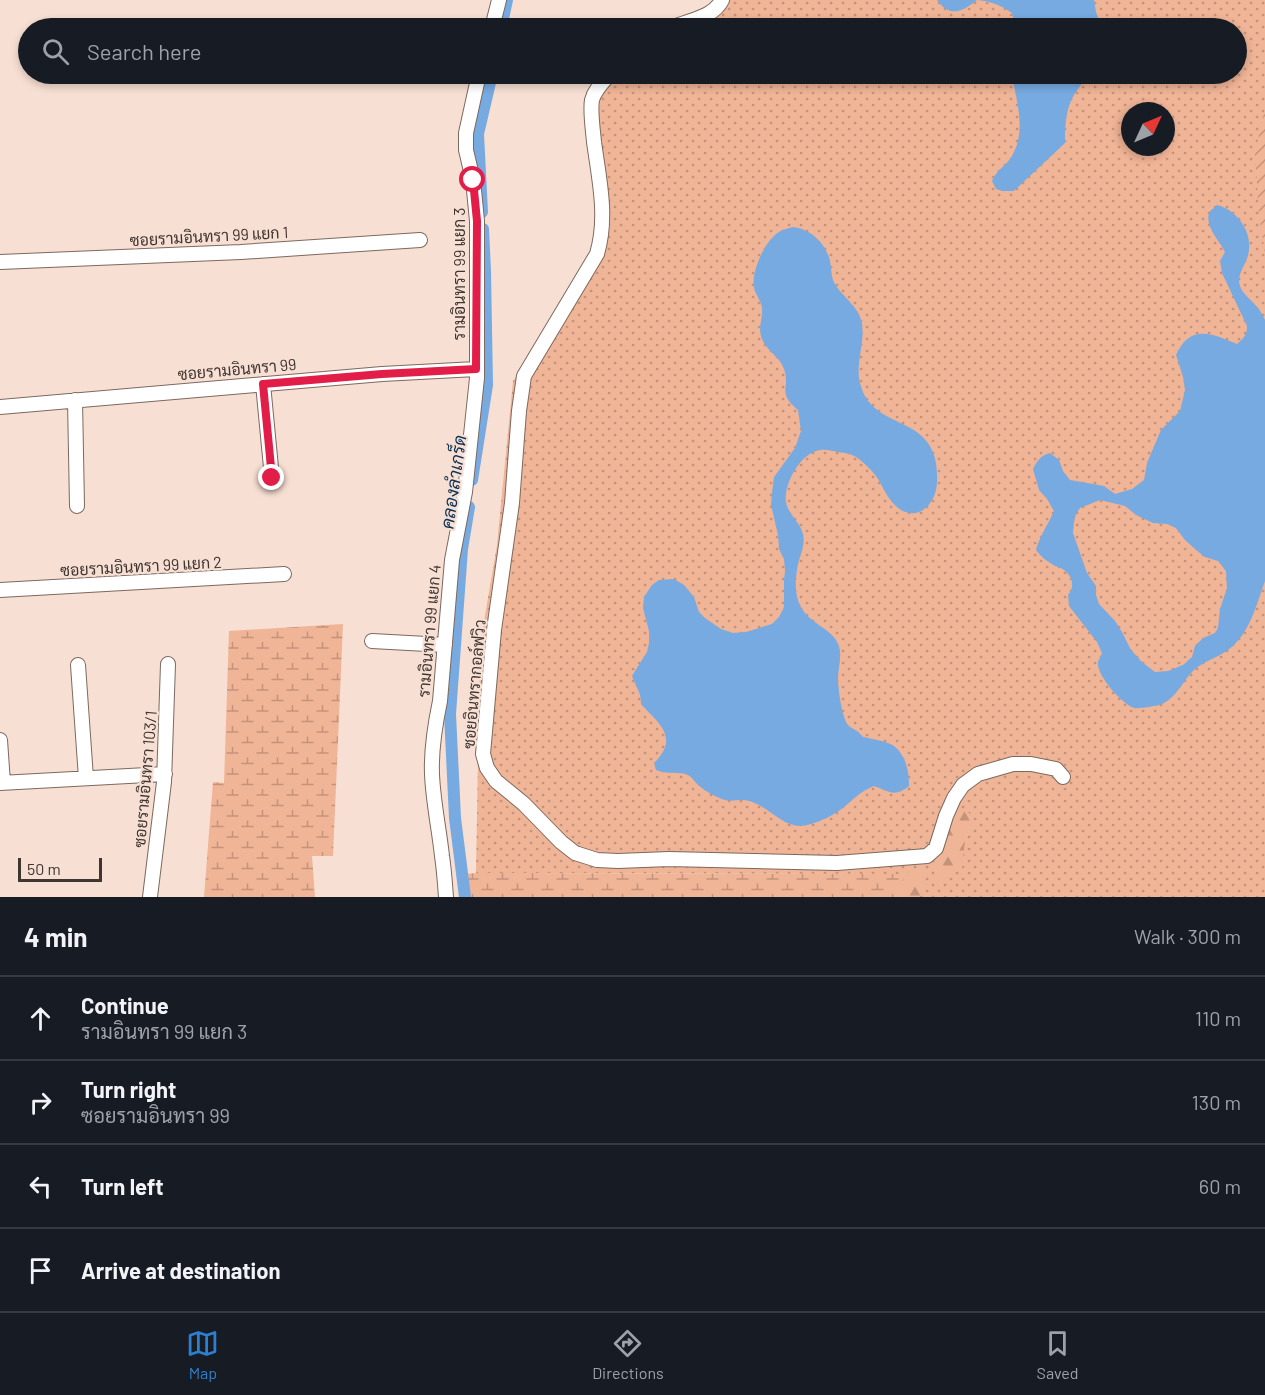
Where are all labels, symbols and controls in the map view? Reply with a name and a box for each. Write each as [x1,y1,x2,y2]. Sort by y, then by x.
search box [18,18,1247,84]
icon: search [39,35,72,68]
text: Search here [87,38,201,64]
north arrow [1121,102,1175,156]
route start [459,166,485,192]
street label: รามอินทรา 99 แยก 3 [449,207,468,341]
street label: ซอยรามอินทรา 99 แยก 1 [129,222,289,249]
street label: ซอยรามอินทรา 99 [177,354,297,383]
water label: คลองลำเกร็ด [434,433,470,530]
route end [258,464,284,490]
street label: ซอยรามอินทรา 99 แยก 2 [60,552,222,579]
street label: รามอินทรา 99 แยก 4 [413,564,444,698]
street label: ซอยอินทรากอล์ฟวิว [456,618,489,749]
street label: ซอยรามอินทรา 103/1 [129,710,160,848]
scale bar [18,855,102,882]
text: 50 m [27,859,61,878]
text: 4 min [24,921,88,952]
text: Walk · 300 m [1134,924,1241,948]
text: Continue [81,992,169,1018]
icon: ahead [24,1002,57,1035]
text: 110 m [1195,1006,1241,1030]
text: รามอินทรา 99 แยก 3 [81,1019,247,1043]
text: Turn right [81,1076,176,1102]
icon: right [24,1086,57,1119]
text: 130 m [1192,1090,1241,1114]
text: ซอยรามอินทรา 99 [81,1103,230,1127]
icon: left [24,1170,57,1203]
text: Turn left [81,1173,164,1199]
text: 60 m [1199,1174,1241,1198]
icon: arrive [24,1254,57,1287]
text: Arrive at destination [81,1257,280,1283]
tab: Map [186,1327,219,1382]
tab: Directions [592,1327,664,1382]
tab: Saved [1037,1327,1079,1382]

